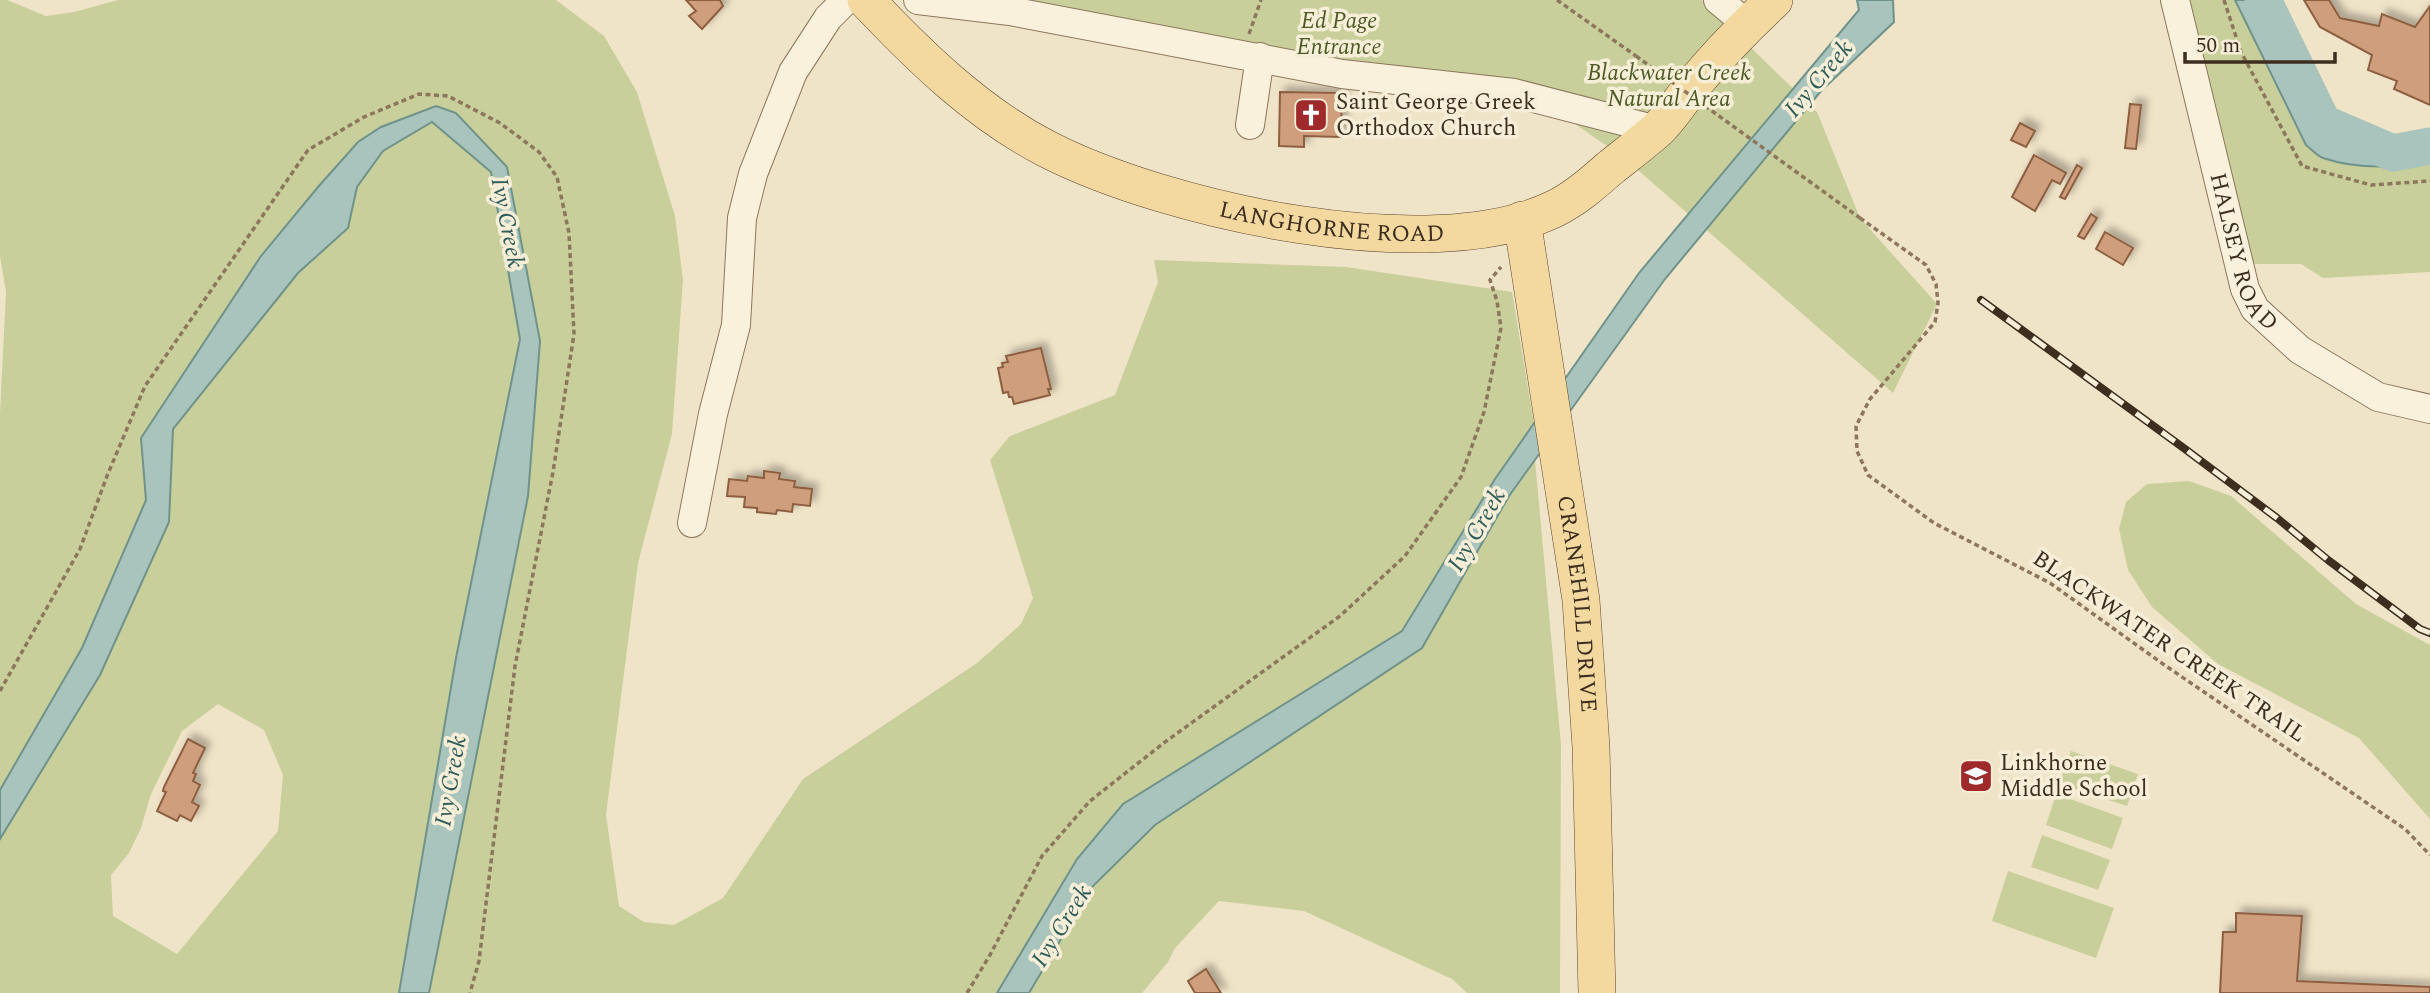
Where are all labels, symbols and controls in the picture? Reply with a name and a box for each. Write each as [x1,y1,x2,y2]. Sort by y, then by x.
park label: Ed Page Entrance [1296,4,1382,65]
scale bar [2185,21,2336,65]
text: 50 m [2196,30,2240,62]
water label: Ivy Creek [1776,32,1862,126]
park label: Blackwater Creek Natural Area [1587,56,1751,117]
place label: Saint George Greek Orthodox Church [1336,85,1536,146]
church icon: Saint George Greek Orthodox Church [1292,96,1330,134]
street label: HALSEY ROAD [2200,169,2286,340]
water label: Ivy Creek [481,175,533,271]
street label: LANGHORNE ROAD [1216,192,1445,252]
water label: Ivy Creek [1439,481,1515,579]
street label: CRANEHILL DRIVE [1547,493,1606,714]
street label: BLACKWATER CREEK TRAIL [2025,542,2313,752]
water label: Ivy Creek [425,733,477,829]
place label: Linkhorne Middle School [2000,746,2147,807]
school or university icon: Linkhorne Middle School [1957,757,1995,795]
water label: Ivy Creek [1023,878,1101,974]

